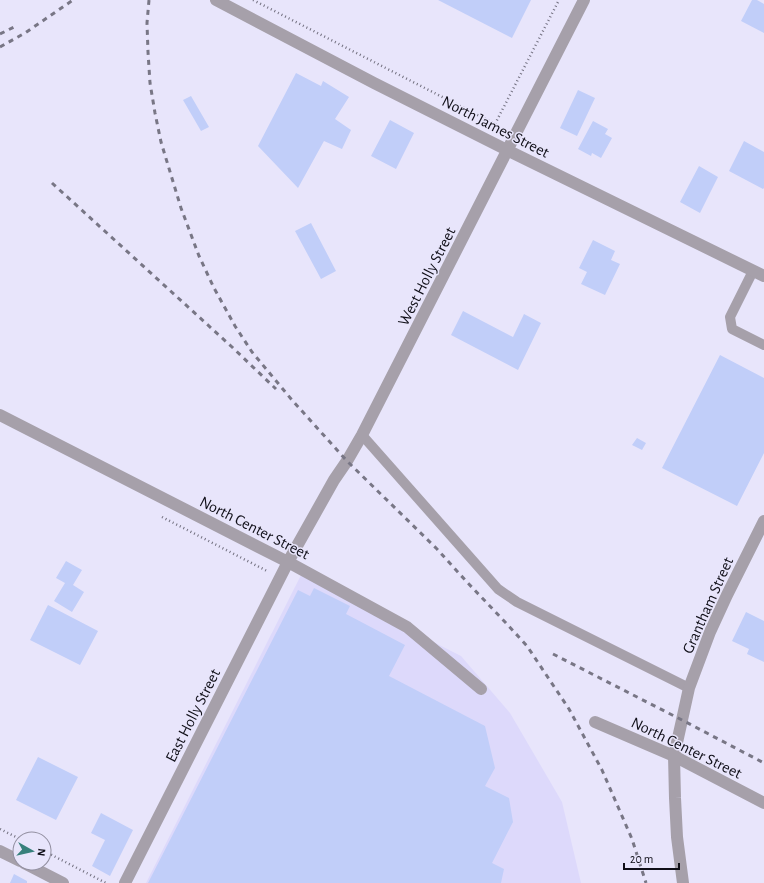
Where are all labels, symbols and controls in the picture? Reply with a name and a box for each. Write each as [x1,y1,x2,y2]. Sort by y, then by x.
street label: North James Street [439,93,552,161]
street label: West Holly Street [395,225,459,329]
street label: North Center Street [197,493,312,562]
street label: Grantham Street [680,555,736,656]
street label: East Holly Street [163,666,224,765]
street label: North Center Street [629,714,744,782]
north arrow [12,831,52,871]
scale bar [624,845,679,871]
text: N [35,848,47,857]
text: 20 m [630,853,653,865]

